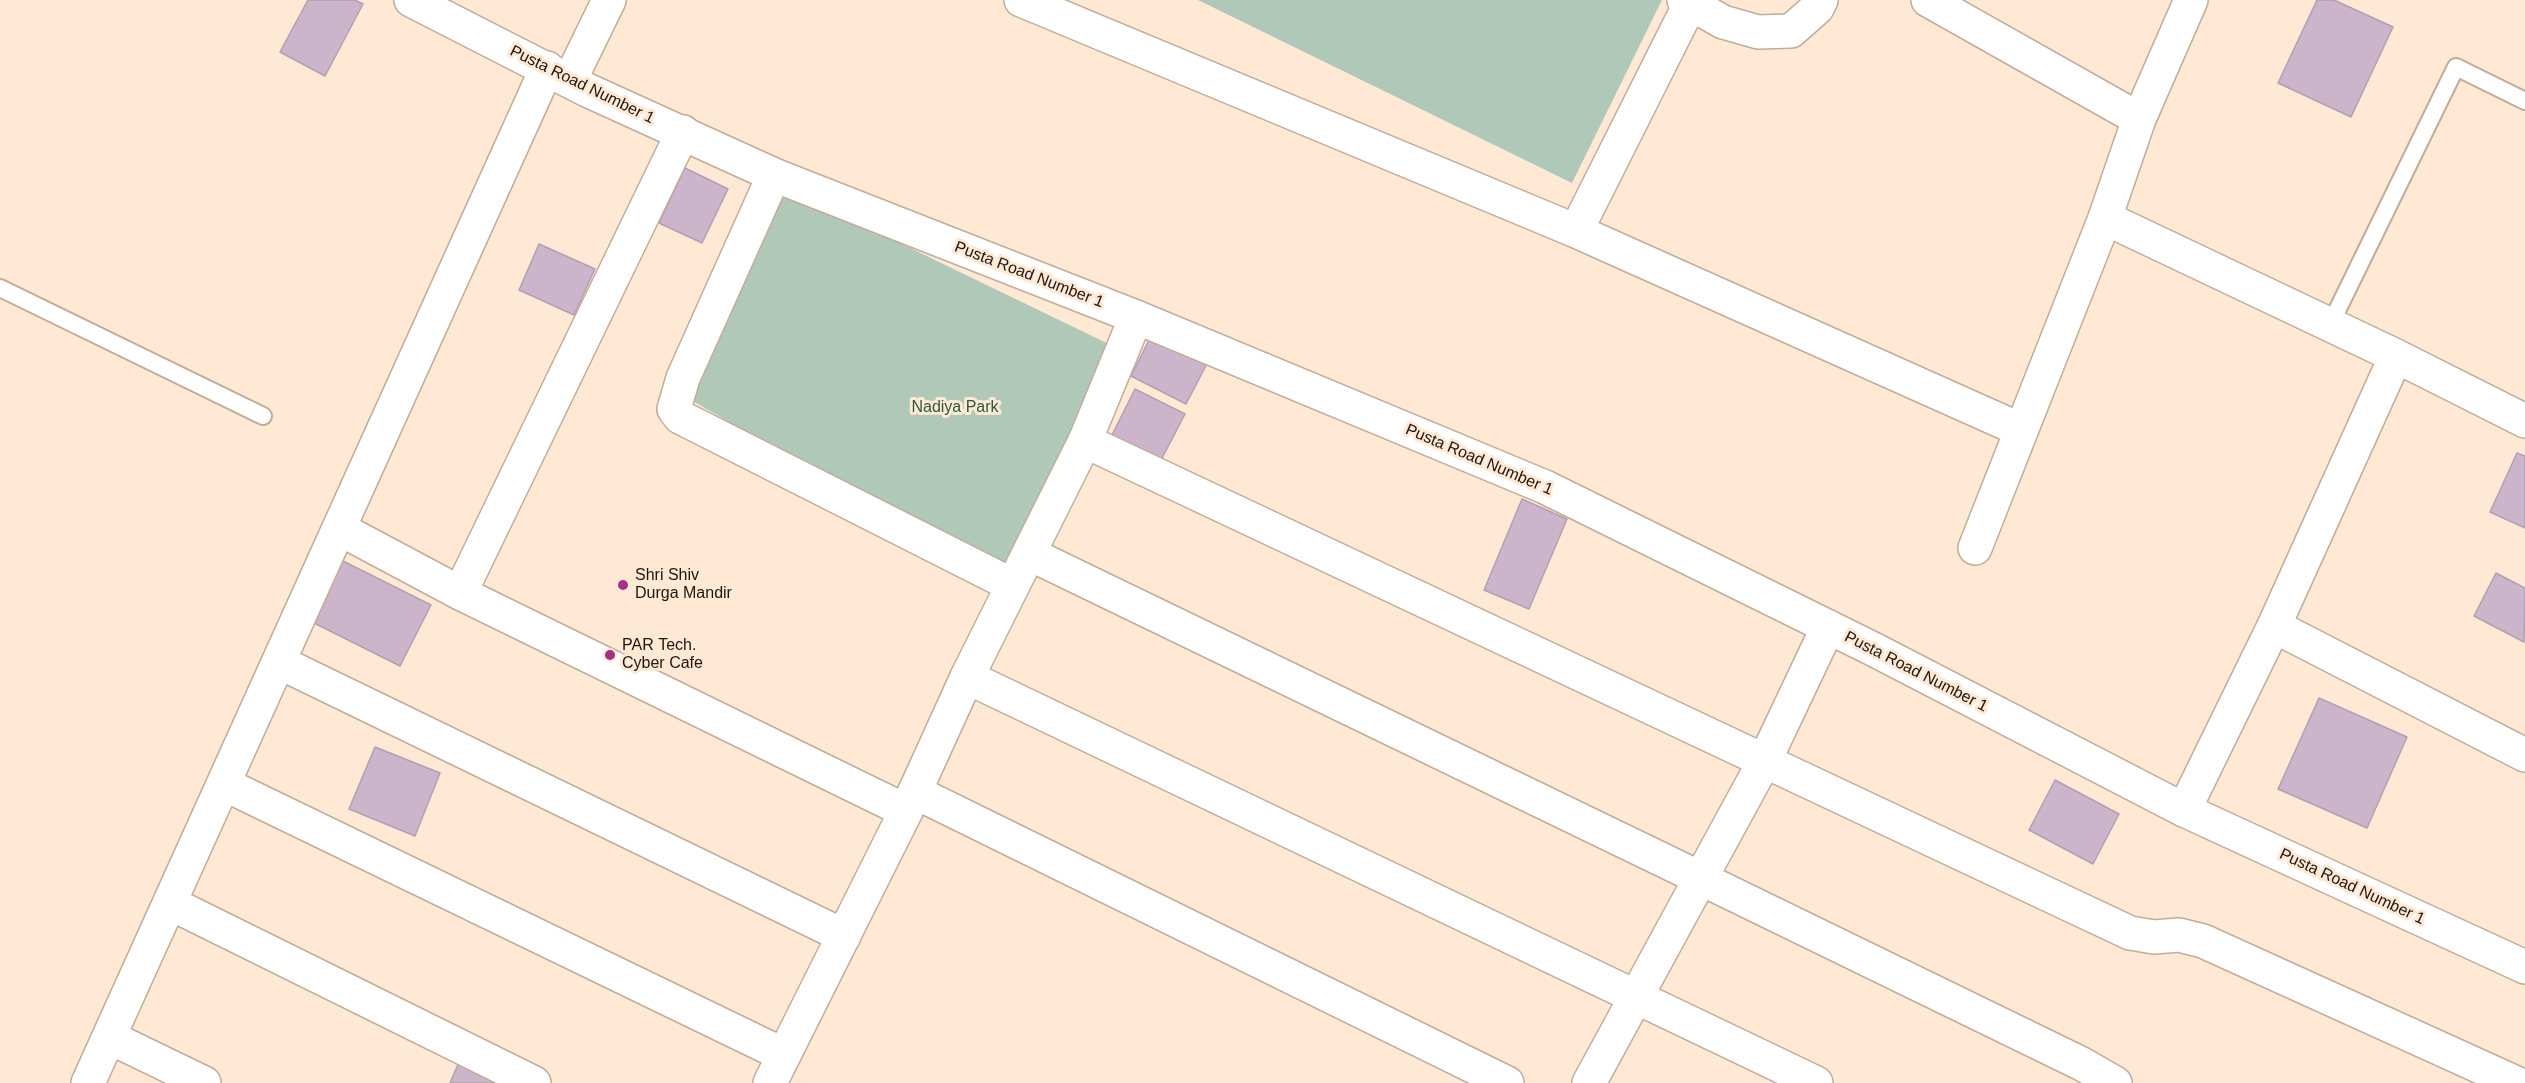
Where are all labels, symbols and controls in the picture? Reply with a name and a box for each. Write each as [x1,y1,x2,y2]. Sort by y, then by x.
street label: Pusta Road Number 1 [507,42,657,128]
street label: Pusta Road Number 1 [952,238,1106,312]
park label: Nadiya Park [911,398,999,418]
street label: Pusta Road Number 1 [1402,420,1556,500]
place label: Shri Shiv Durga Mandir [635,566,732,604]
marker: Shri Shiv Durga Mandir [616,578,630,592]
street label: Pusta Road Number 1 [1841,628,1991,716]
place label: PAR Tech. Cyber Cafe [622,636,703,674]
marker: PAR Tech. Cyber Cafe [603,648,617,662]
street label: Pusta Road Number 1 [2276,845,2428,929]

